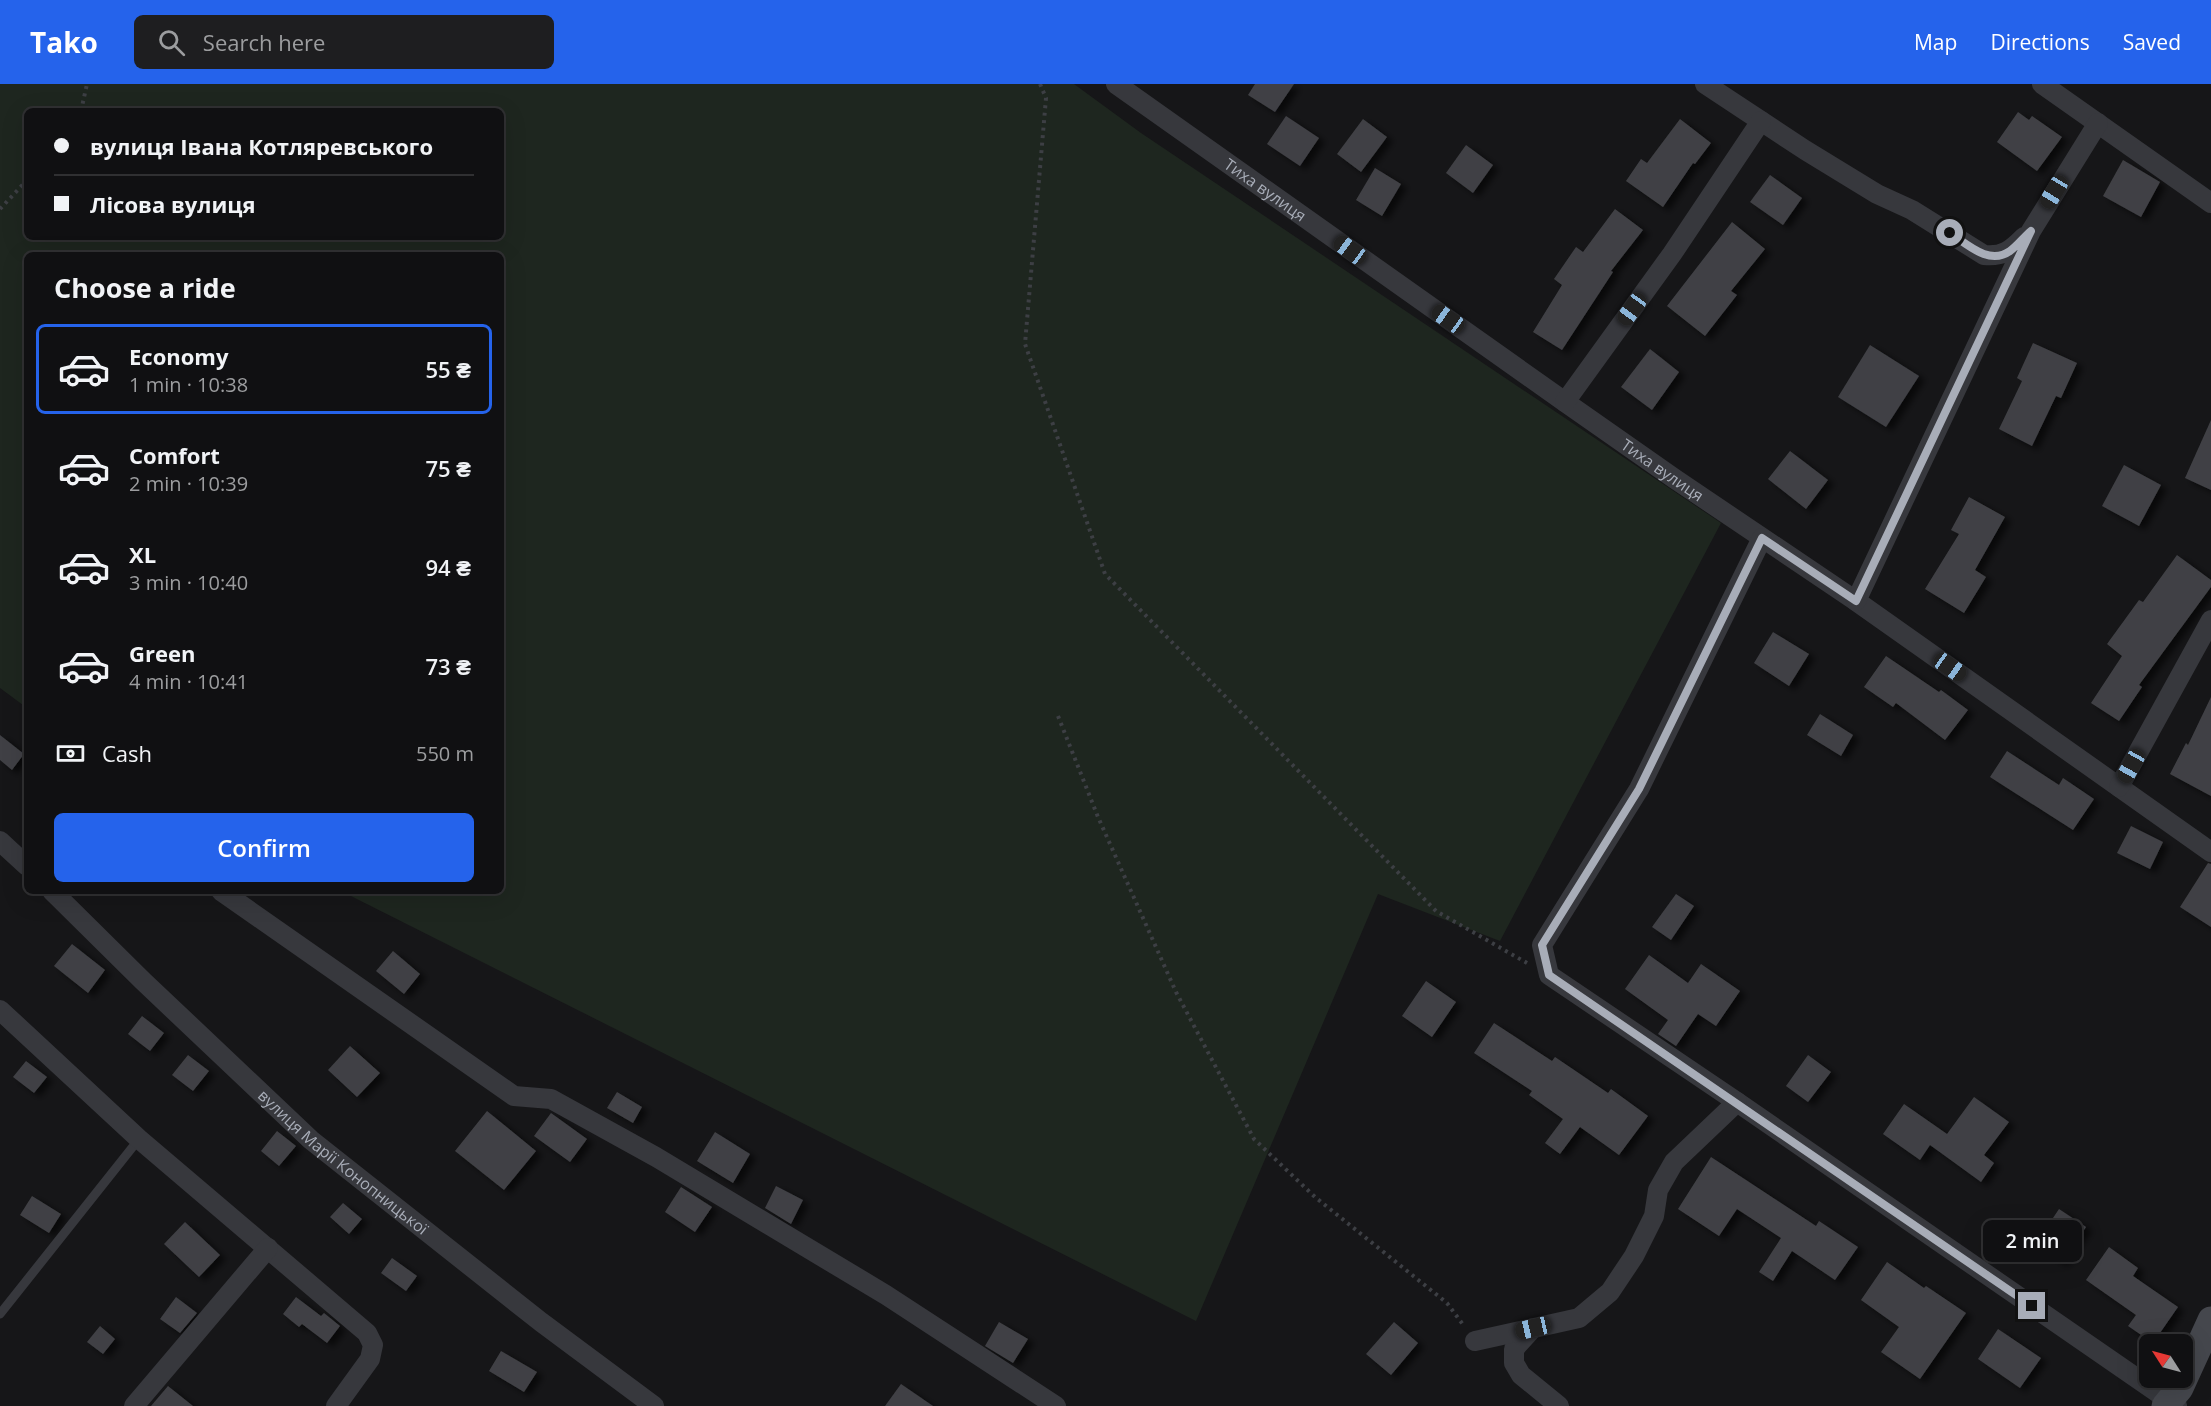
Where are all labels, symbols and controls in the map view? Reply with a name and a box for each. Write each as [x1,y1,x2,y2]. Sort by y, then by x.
search box [134,15,554,69]
text: Tako [30,23,98,61]
icon: search [155,26,188,59]
text: Search here [203,27,325,57]
text: Map [1914,28,1957,56]
text: Directions [1990,28,2090,56]
text: Saved [2123,28,2181,56]
text: вулиця Івана Котляревського [90,131,433,161]
street label: Тиха вулиця [1220,153,1311,226]
car [2037,172,2071,212]
text: Лісова вулиця [90,189,255,219]
route start [1936,219,1963,246]
car [1330,232,1370,268]
text: Choose a ride [54,269,236,306]
car [1614,289,1650,329]
car [1428,301,1468,337]
text: Economy [129,341,228,371]
icon: car [57,342,111,396]
text: 55 ₴ [425,354,471,384]
text: 1 min · 10:38 [129,371,248,398]
street label: Тиха вулиця [1617,434,1708,506]
text: Comfort [129,440,220,470]
icon: car [57,441,111,495]
text: 75 ₴ [425,453,471,483]
text: 2 min · 10:39 [129,470,248,497]
text: XL [129,539,156,569]
icon: car [57,540,111,594]
text: 94 ₴ [425,552,471,582]
text: 3 min · 10:40 [129,569,248,596]
text: Green [129,638,195,668]
icon: car [57,639,111,693]
car [1930,649,1970,685]
text: 73 ₴ [425,651,471,681]
text: 4 min · 10:41 [129,668,248,695]
icon: cash [54,737,87,770]
text: Cash [102,738,152,768]
text: 550 m [416,740,474,767]
car [2114,746,2148,786]
button: Confirm [54,813,474,882]
street label: вулиця Марії Конопницької [253,1084,433,1240]
callout: 2 min [1982,1219,2082,1261]
text: 2 min [2006,1227,2060,1254]
route end [2018,1292,2045,1319]
car [1513,1315,1553,1341]
north arrow [2139,1334,2193,1388]
map controls [2139,1334,2193,1388]

